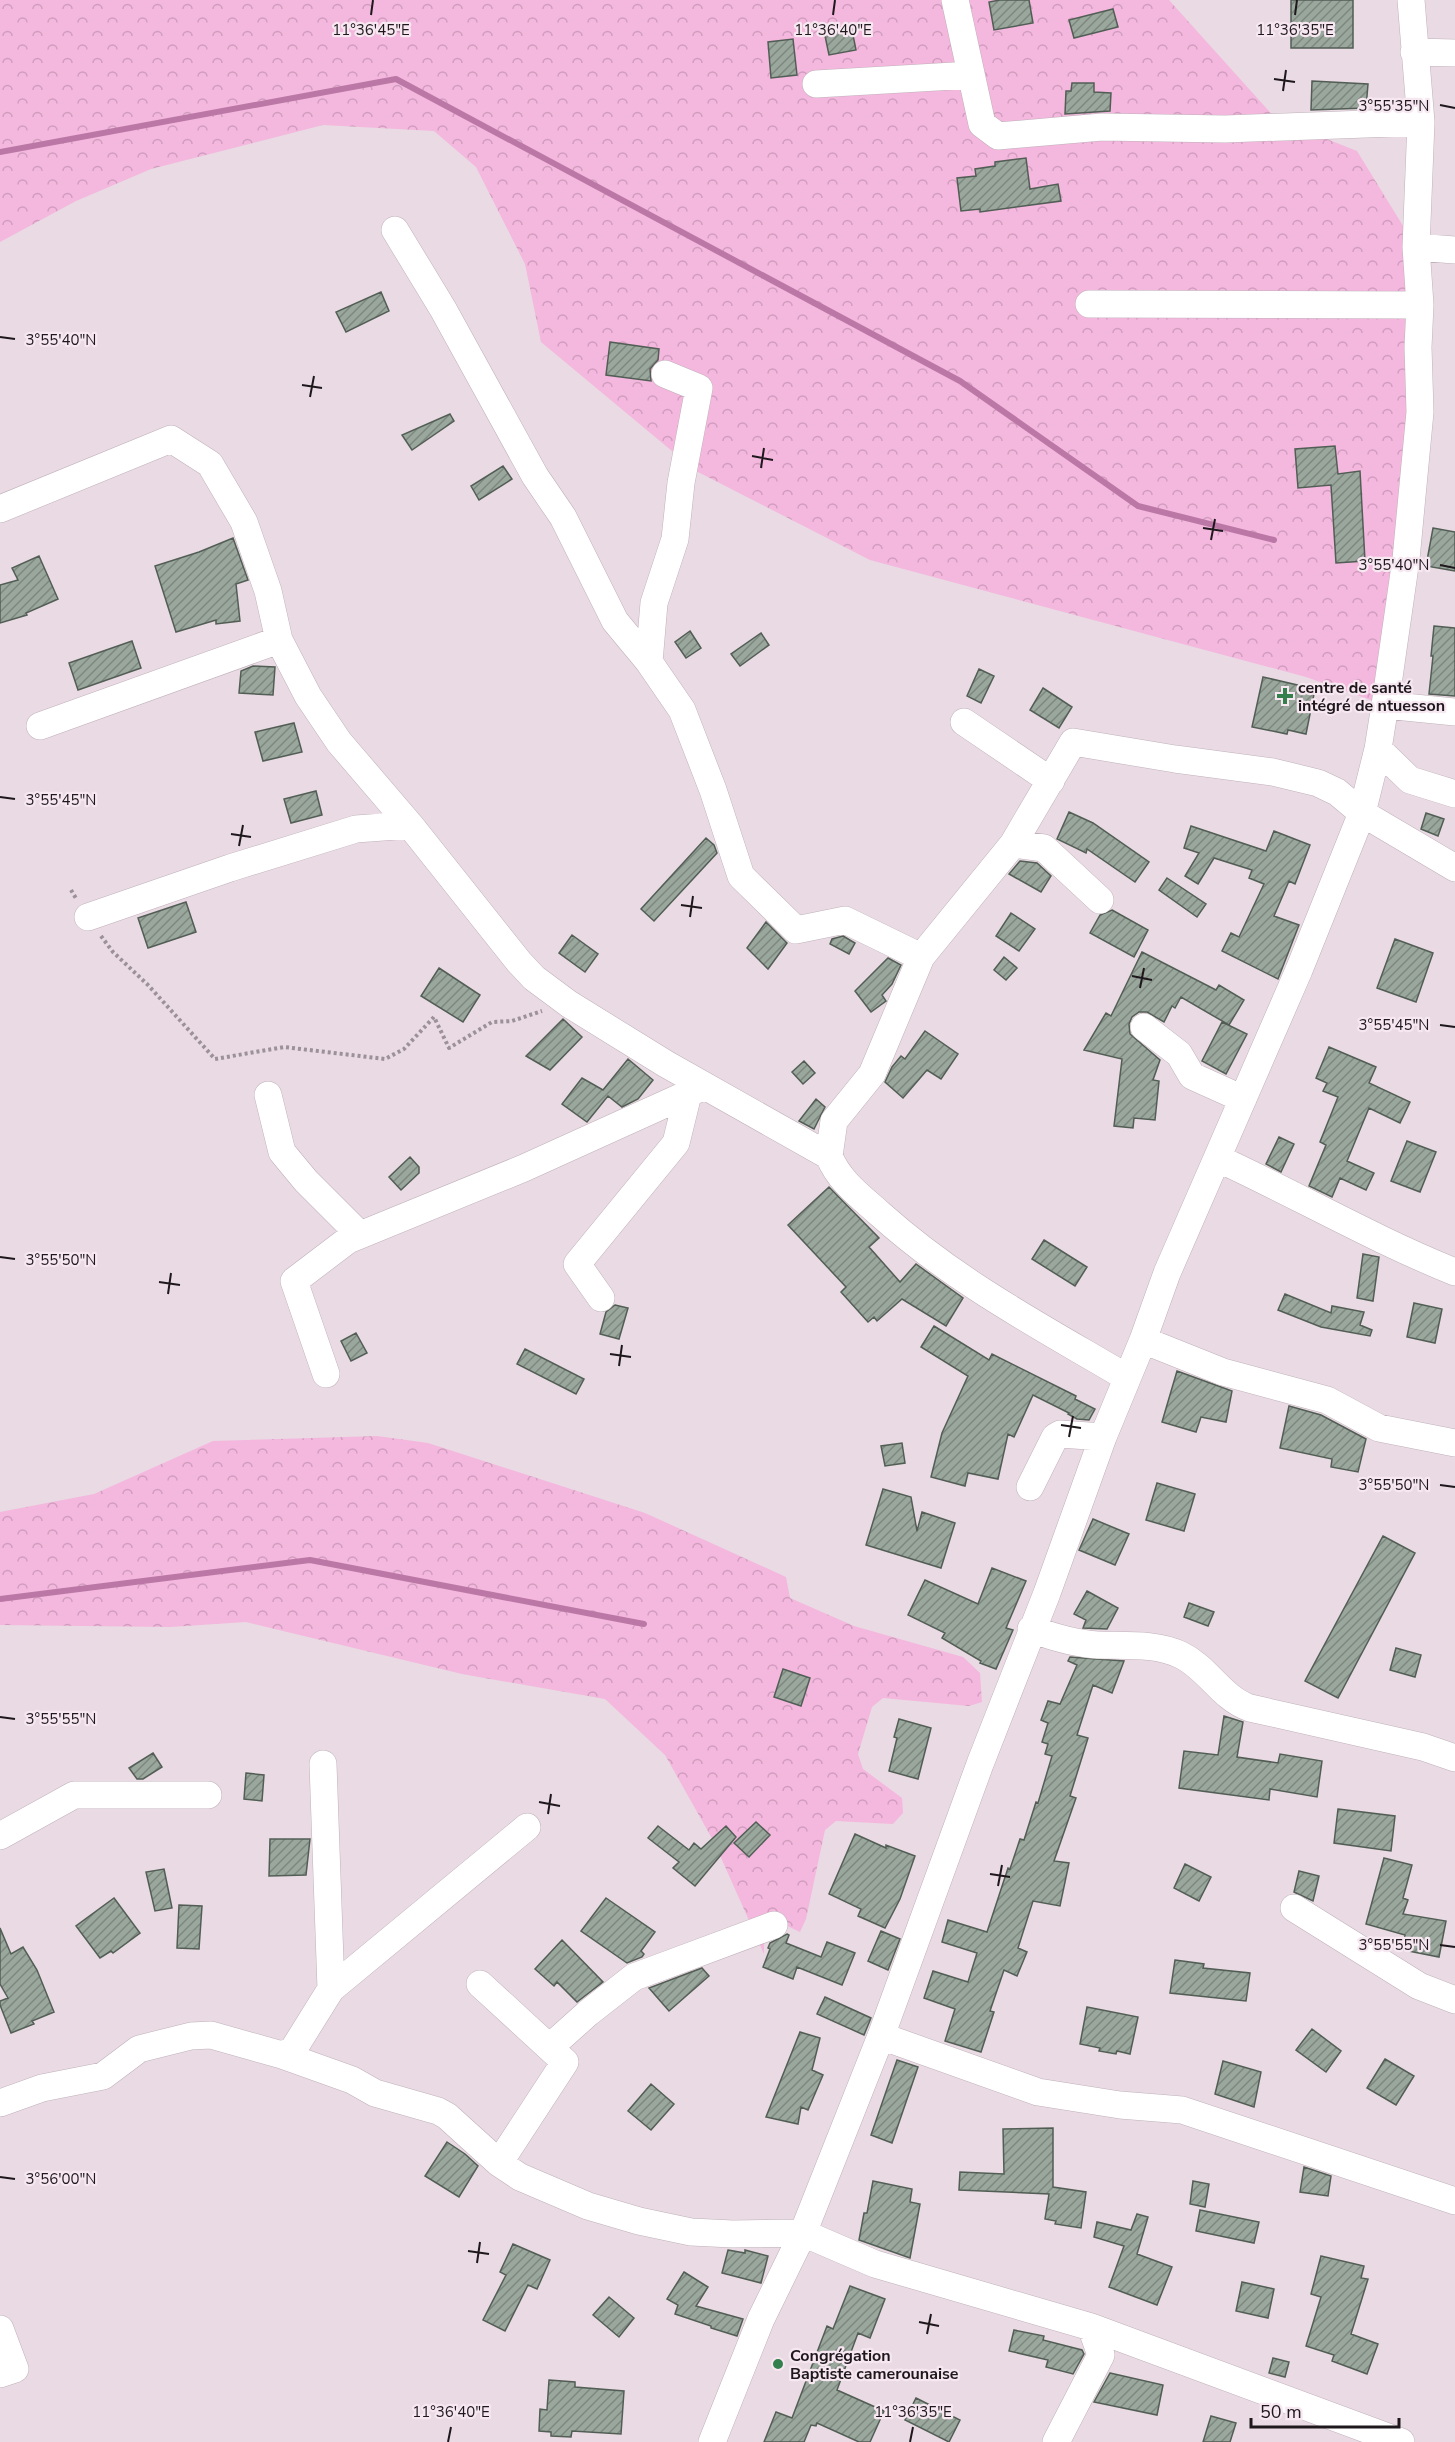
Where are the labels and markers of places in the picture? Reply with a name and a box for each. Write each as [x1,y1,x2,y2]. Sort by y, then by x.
place label: centre de santé intégré de ntuesson [1298,677,1445,717]
marker: centre de santé intégré de ntuesson [1276,687,1294,705]
place label: Congrégation Baptiste camerounaise [790,2345,959,2385]
marker: Congrégation Baptiste camerounaise [771,2357,785,2371]

